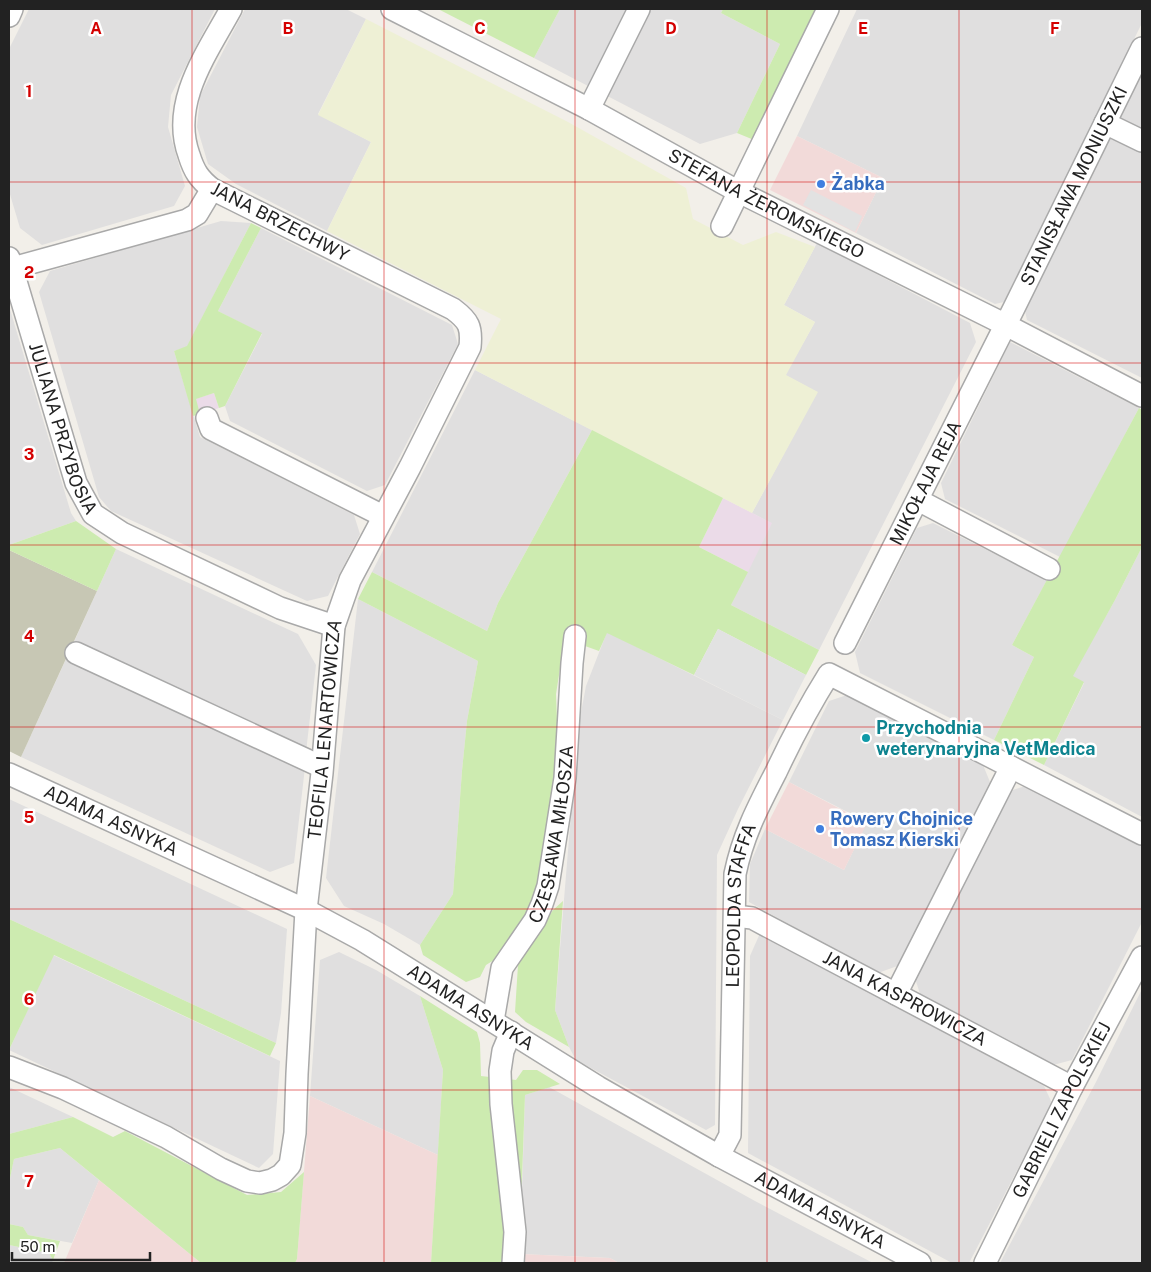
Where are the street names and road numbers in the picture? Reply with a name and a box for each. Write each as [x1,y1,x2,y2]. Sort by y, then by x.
street label: STANISŁAWA MONIUSZKI [1016,83,1131,289]
street label: STEFANA ŻEROMSKIEGO [665,144,868,263]
street label: JANA BRZECHWY [208,178,353,265]
street label: JULIANA PRZYBOSIA [25,340,102,518]
street label: MIKOŁAJA REJA [885,417,965,549]
street label: TEOFILA LENARTOWICZA [303,616,346,840]
street label: CZESŁAWA MIŁOSZA [524,744,577,926]
street label: ADAMA ASNYKA [41,780,182,860]
street label: LEOPOLDA STAFFA [722,820,760,988]
street label: JANA KASPROWICZA [820,946,991,1050]
street label: ADAMA ASNYKA [404,960,538,1055]
street label: GABRIELI ZAPOLSKIEJ [1008,1019,1115,1201]
street label: ADAMA ASNYKA [751,1166,889,1253]

